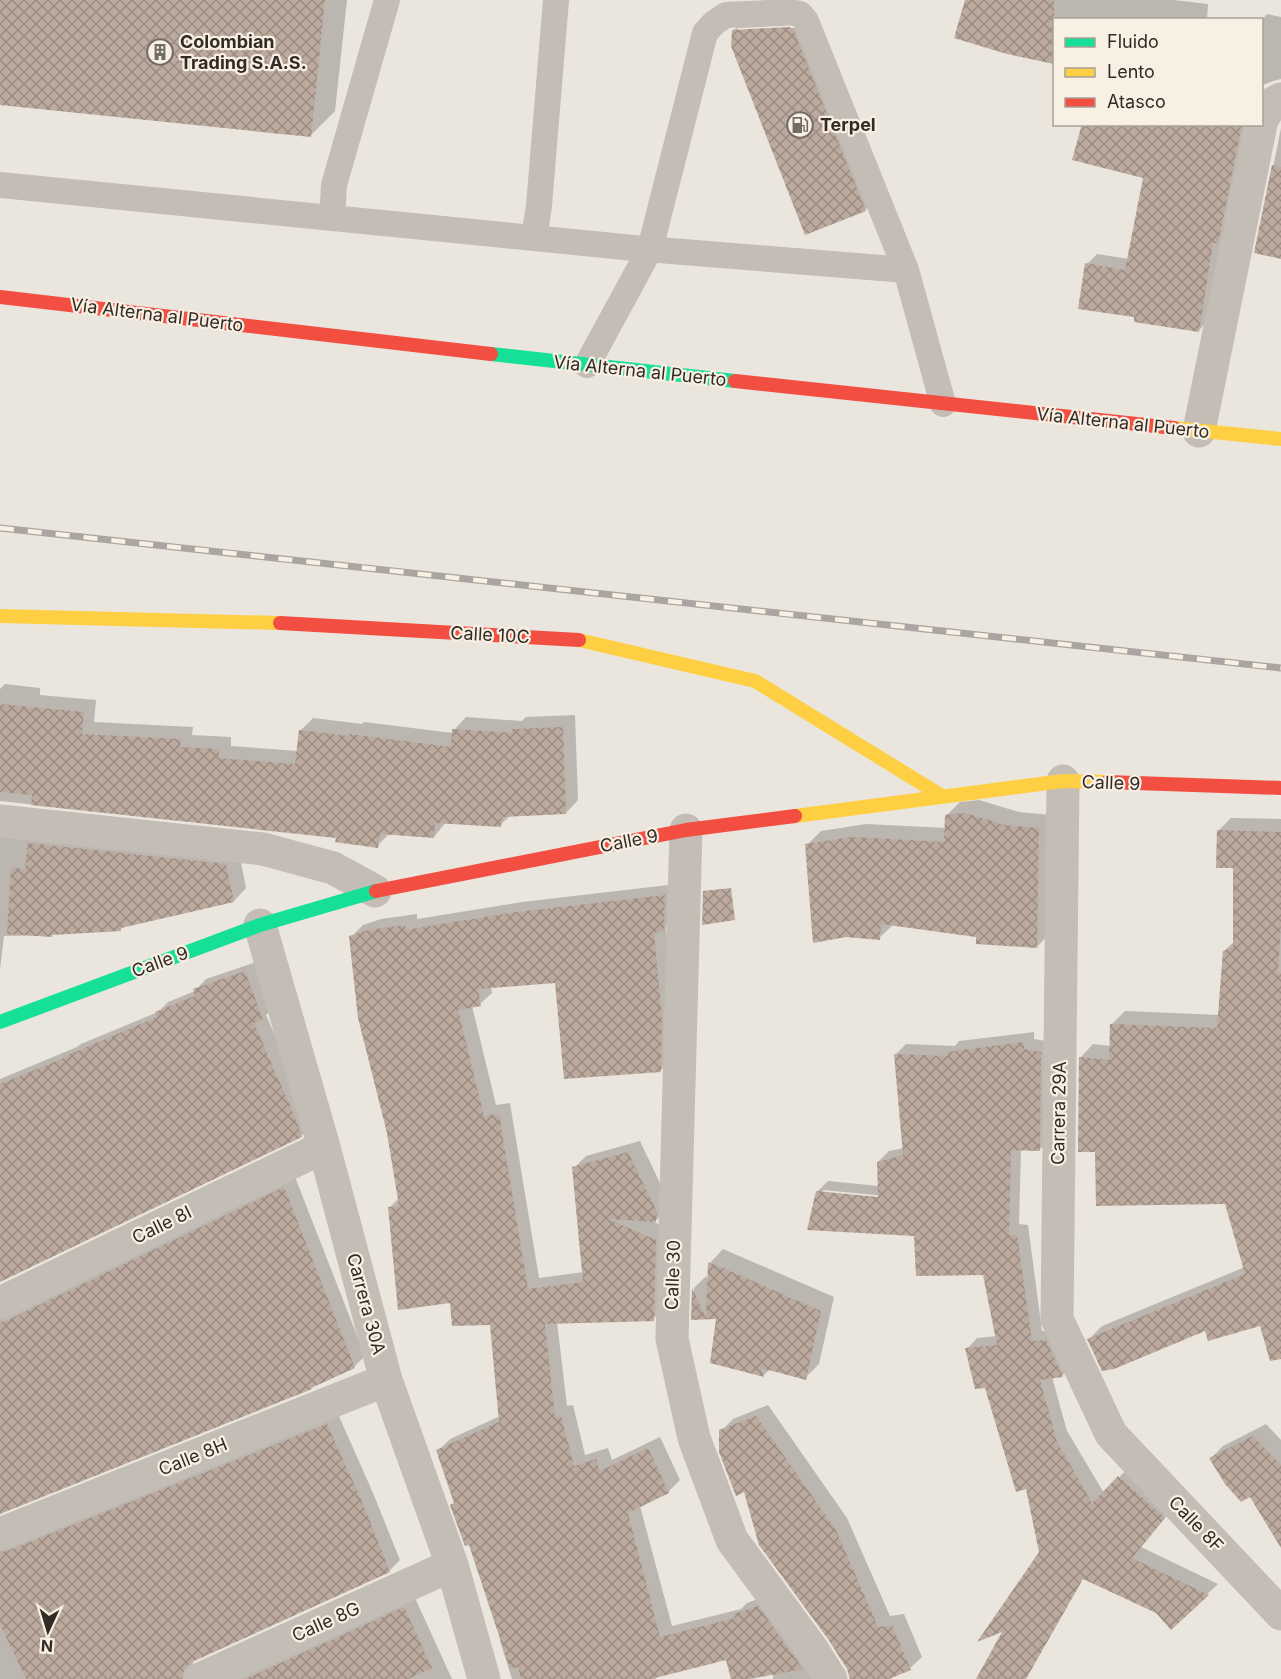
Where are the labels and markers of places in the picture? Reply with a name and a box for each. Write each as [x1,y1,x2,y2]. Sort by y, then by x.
place label: Colombian Trading S.A.S. [180,31,307,73]
building icon: Colombian Trading S.A.S. [145,37,175,67]
fuel station icon: Terpel [785,110,815,140]
place label: Terpel [820,114,876,135]

